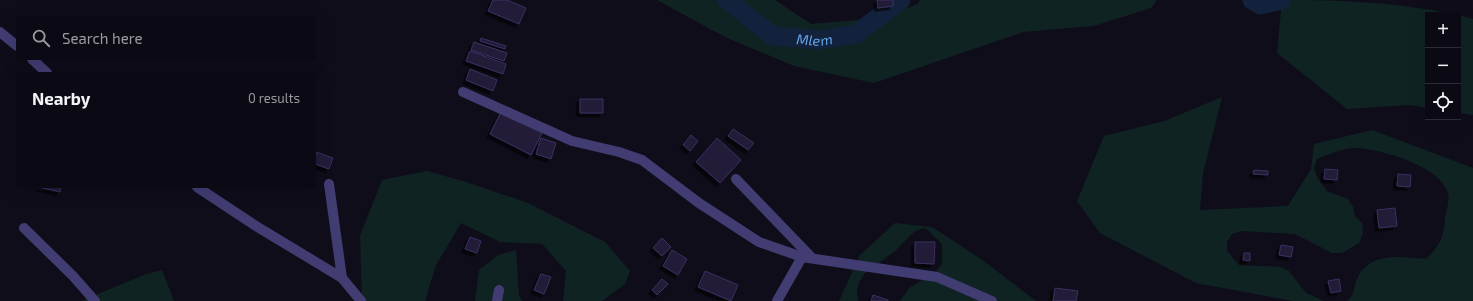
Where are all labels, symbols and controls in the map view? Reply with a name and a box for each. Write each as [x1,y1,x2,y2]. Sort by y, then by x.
map controls [1425,12,1461,120]
button: + [1425,12,1461,48]
search box [16,16,316,60]
icon: search [30,27,52,49]
text: Search here [62,29,143,47]
water label: Mlem [796,30,834,49]
button: − [1425,48,1461,84]
button: locate [1425,84,1461,120]
text: Nearby [32,88,90,108]
text: 0 results [248,90,300,106]

